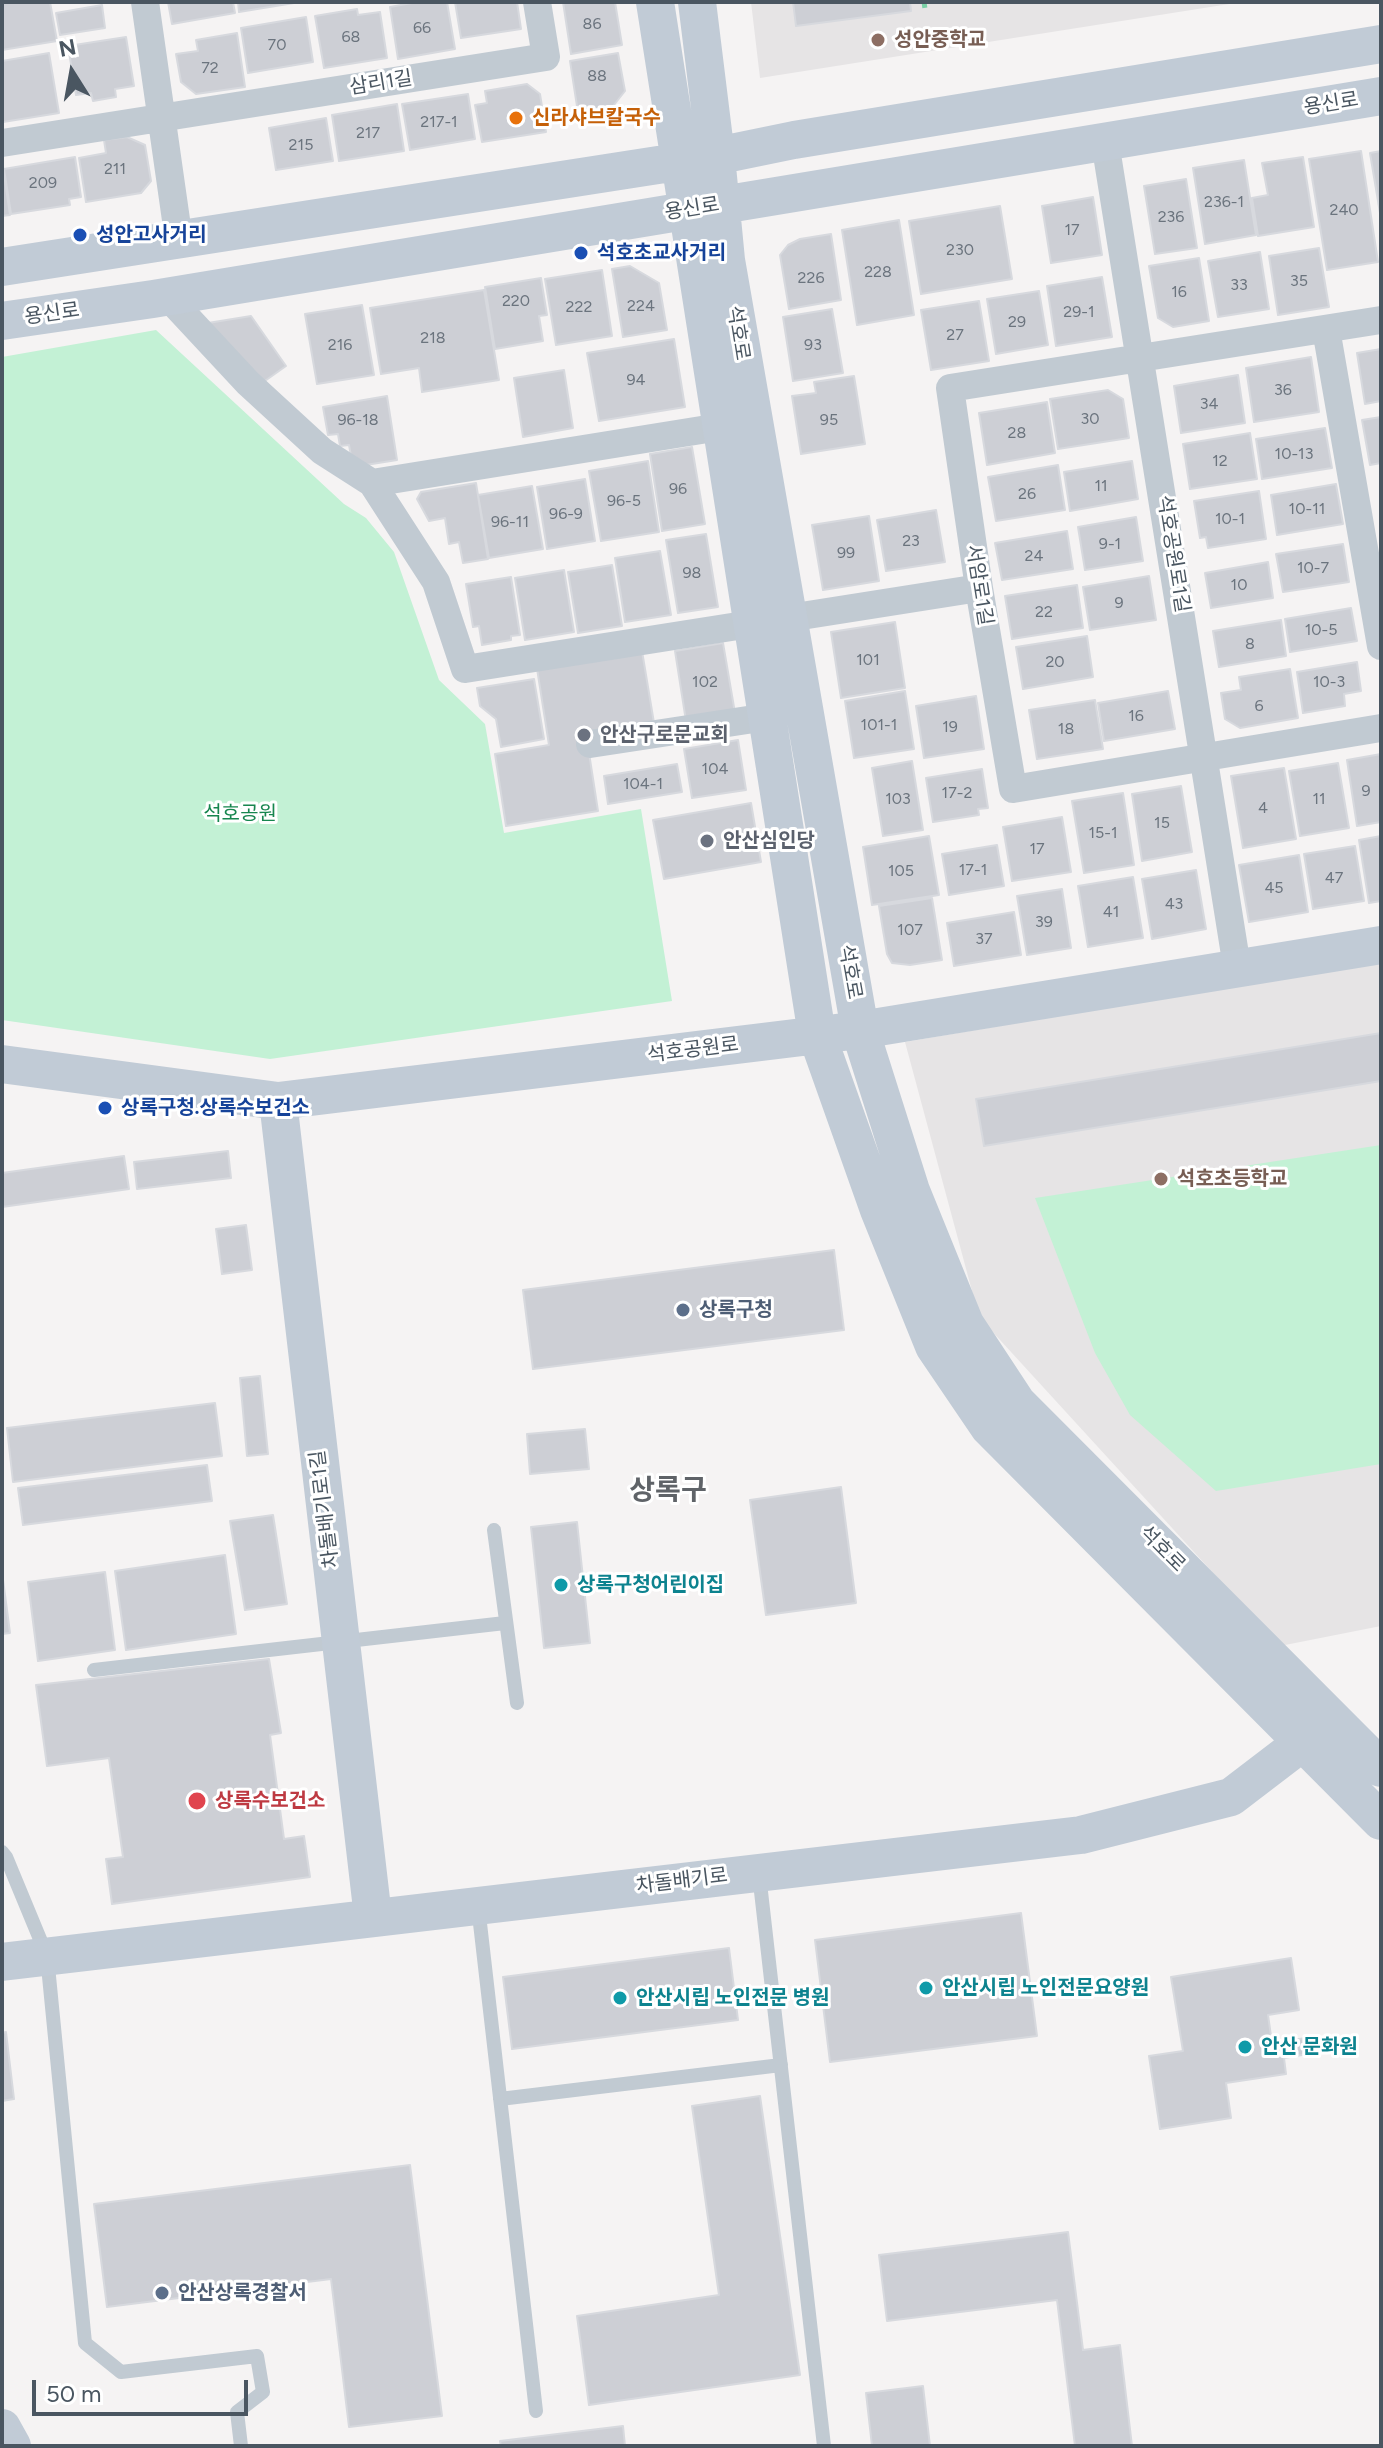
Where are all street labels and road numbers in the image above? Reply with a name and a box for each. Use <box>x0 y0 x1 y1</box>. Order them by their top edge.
street label: 삼리1길 <box>348 66 414 100</box>
street label: 용신로 <box>1302 88 1360 120</box>
street label: 용신로 <box>663 193 721 225</box>
street label: 용신로 <box>23 298 81 330</box>
street label: 석호로 <box>722 304 754 362</box>
street label: 석호공원로1길 <box>1152 494 1194 614</box>
street label: 서암로1길 <box>961 543 997 627</box>
street label: 석호로 <box>833 943 867 1001</box>
street label: 석호공원로 <box>646 1032 740 1068</box>
street label: 차돌배기로1길 <box>306 1449 344 1569</box>
street label: 석호로 <box>1134 1521 1190 1577</box>
street label: 차돌배기로 <box>635 1863 729 1899</box>

